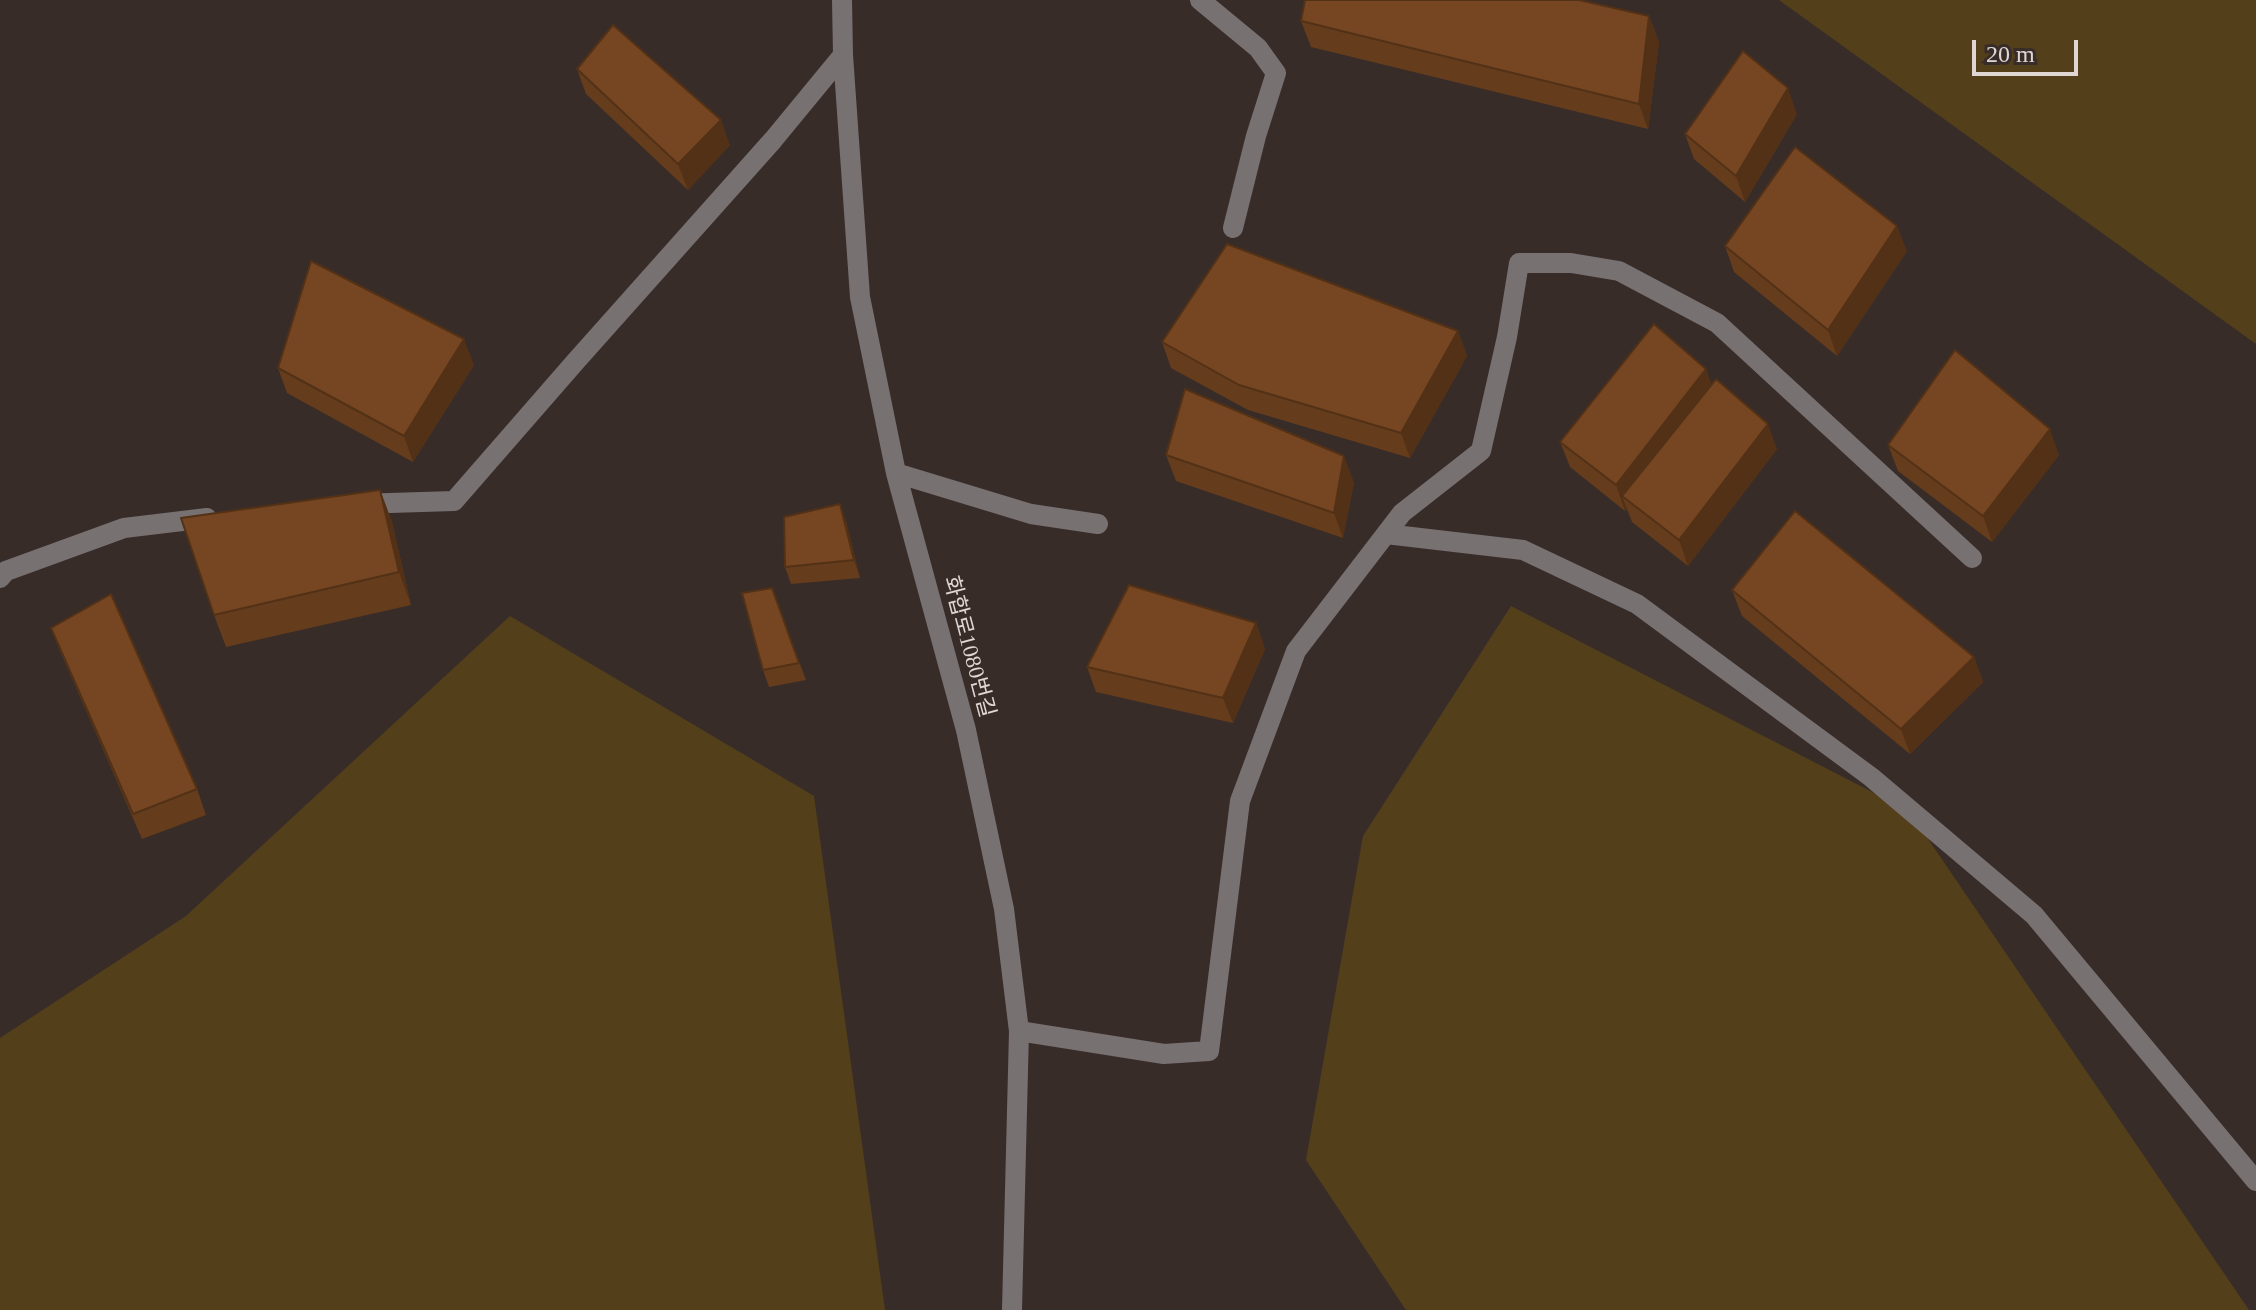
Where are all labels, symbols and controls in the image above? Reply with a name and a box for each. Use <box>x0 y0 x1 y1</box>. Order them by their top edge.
scale bar <box>1976 24 2082 74</box>
text: 20 m <box>1986 41 2035 67</box>
street label: 화합로1080번길 <box>936 573 1000 721</box>

